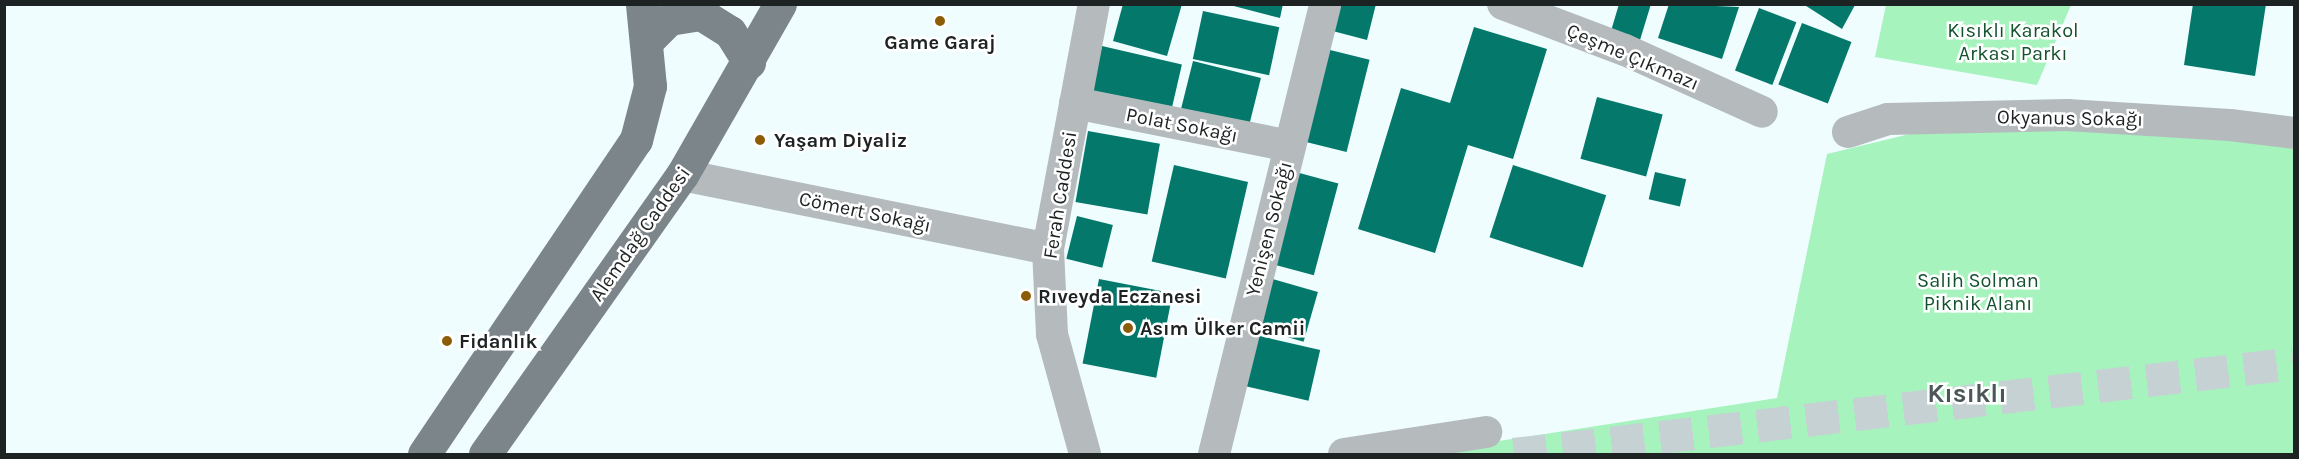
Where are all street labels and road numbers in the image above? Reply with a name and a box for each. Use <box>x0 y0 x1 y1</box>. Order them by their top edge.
street label: Çeşme Çıkmazı <box>1563 18 1703 96</box>
street label: Polat Sokağı <box>1124 102 1240 148</box>
street label: Okyanus Sokağı <box>1997 105 2143 131</box>
street label: Ferah Caddesi <box>1038 129 1082 261</box>
street label: Yenişen Sokağı <box>1241 159 1297 299</box>
street label: Alemdağ Caddesi <box>585 162 695 306</box>
street label: Cömert Sokağı <box>797 186 933 238</box>

